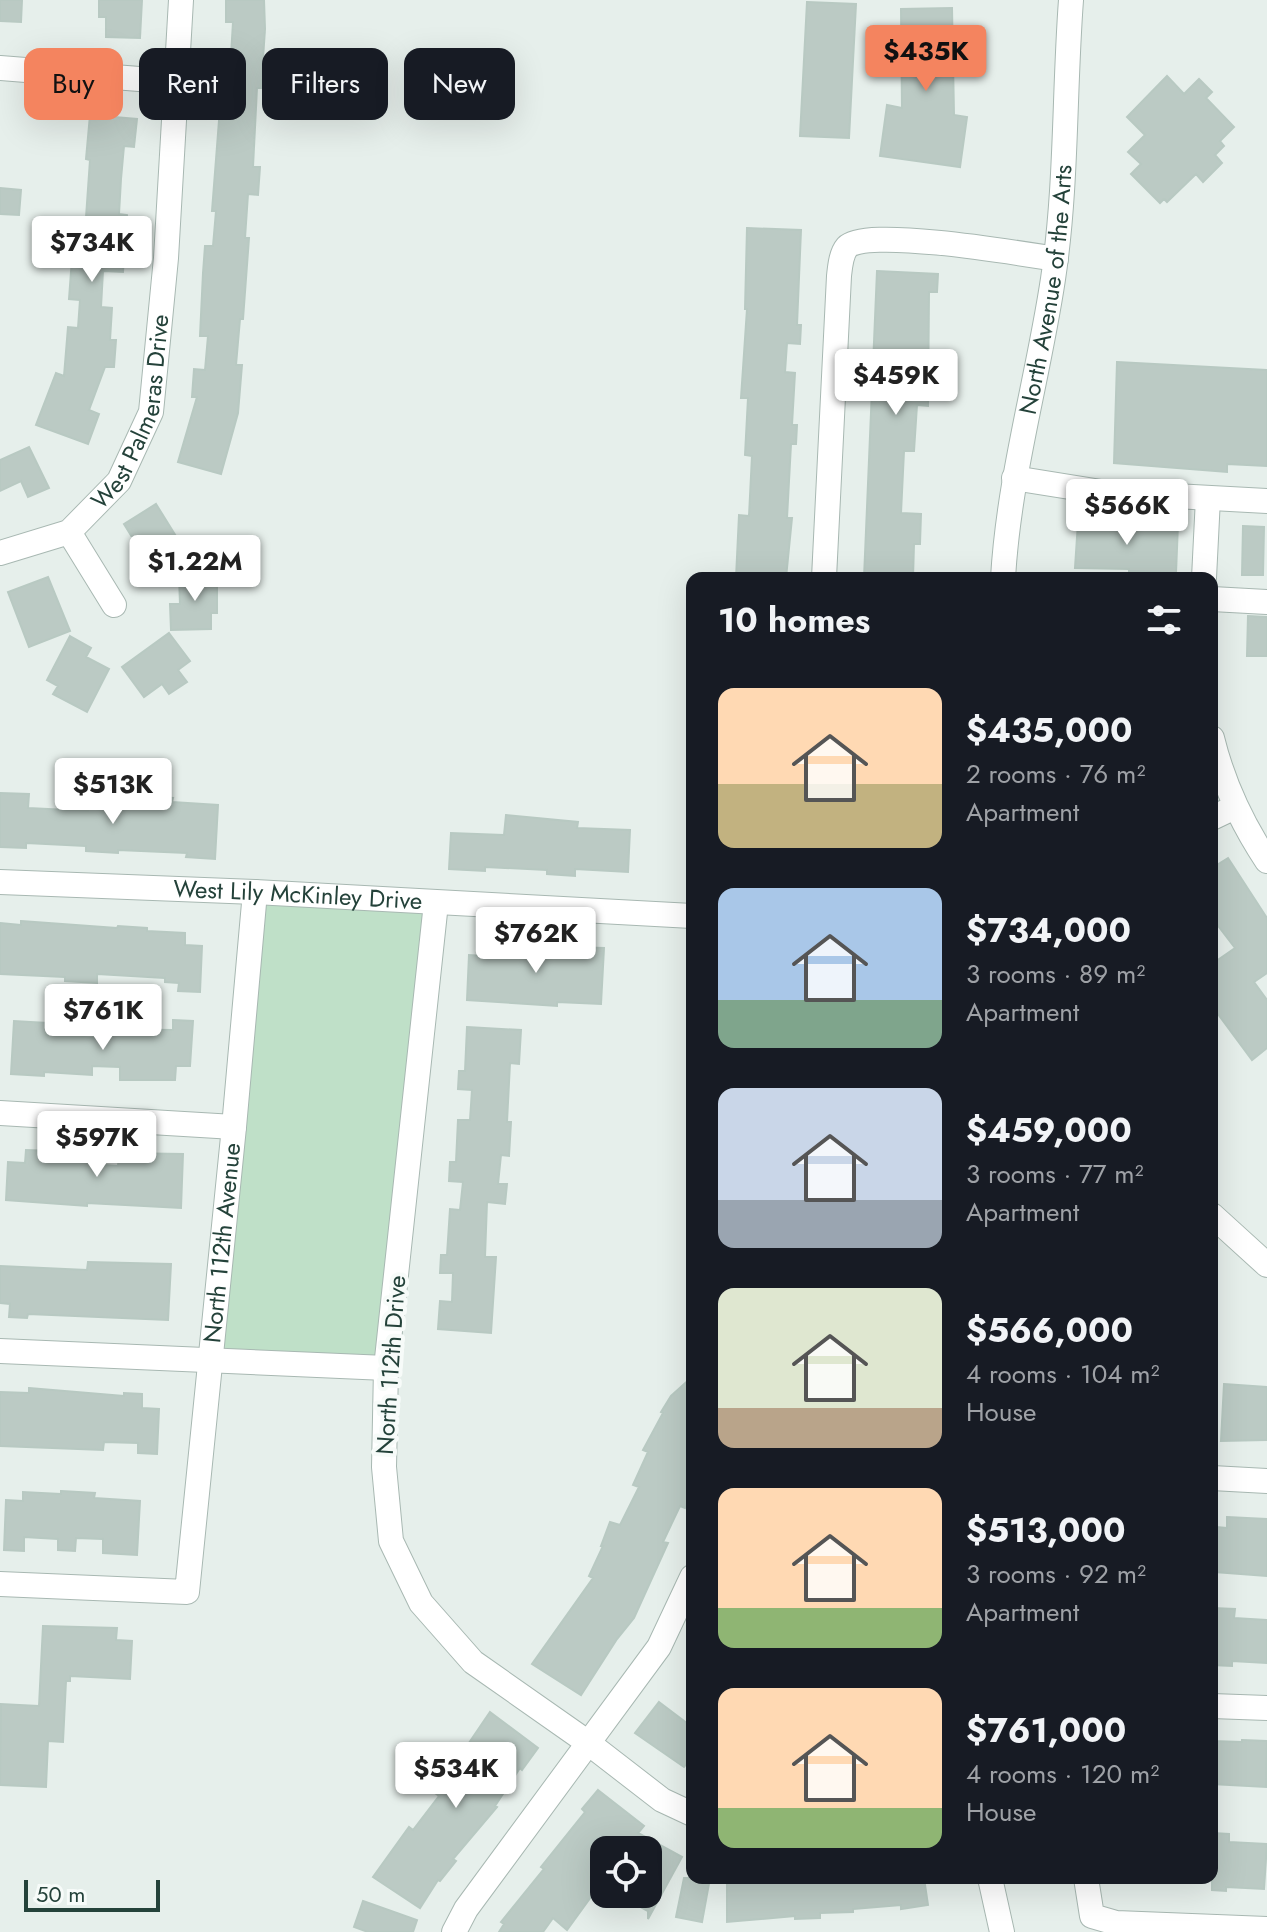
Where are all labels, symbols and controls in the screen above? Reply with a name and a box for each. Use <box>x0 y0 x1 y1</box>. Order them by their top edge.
pin: $435K <box>870 25 982 93</box>
text: $435K <box>883 32 969 70</box>
chip: Buy <box>24 48 123 120</box>
chip: Rent <box>139 48 246 120</box>
chip: Filters <box>262 48 388 120</box>
chip: New <box>404 48 515 120</box>
street label: North Avenue of the Arts <box>1010 164 1080 417</box>
pin: $734K <box>36 216 148 284</box>
text: $734K <box>50 223 134 261</box>
street label: West Palmeras Drive <box>83 313 177 517</box>
pin: $459K <box>840 349 952 417</box>
text: $459K <box>853 356 939 394</box>
pin: $566K <box>1071 479 1183 547</box>
text: $566K <box>1084 486 1170 524</box>
pin: $1.22M <box>130 535 260 603</box>
text: $1.22M <box>147 542 243 580</box>
text: 10 homes <box>718 596 870 645</box>
icon: filters <box>1142 598 1186 642</box>
text: $435,000 <box>966 706 1132 755</box>
icon: home <box>782 720 878 816</box>
text: 2 rooms · 76 m² <box>966 755 1145 793</box>
pin: $513K <box>57 758 169 826</box>
text: $513K <box>73 765 153 803</box>
text: Apartment <box>966 793 1079 831</box>
street label: West Lily McKinley Drive <box>173 871 423 918</box>
text: $734,000 <box>966 906 1131 955</box>
pin: $762K <box>480 907 592 975</box>
text: $762K <box>494 914 578 952</box>
icon: home <box>782 920 878 1016</box>
text: 3 rooms · 89 m² <box>966 955 1145 993</box>
pin: $761K <box>47 984 159 1052</box>
text: $761K <box>63 991 143 1029</box>
text: Apartment <box>966 993 1079 1031</box>
text: $459,000 <box>966 1106 1132 1155</box>
pin: $597K <box>41 1111 153 1179</box>
text: $597K <box>55 1118 139 1156</box>
icon: home <box>782 1120 878 1216</box>
street label: North 112th Avenue <box>194 1141 249 1345</box>
text: 3 rooms · 77 m² <box>966 1155 1143 1193</box>
text: Apartment <box>966 1193 1079 1231</box>
street label: North 112th Drive <box>367 1274 414 1456</box>
text: $566,000 <box>966 1306 1133 1355</box>
icon: home <box>782 1320 878 1416</box>
text: 4 rooms · 104 m² <box>966 1355 1160 1393</box>
text: House <box>966 1393 1036 1431</box>
text: $513,000 <box>966 1506 1126 1555</box>
icon: home <box>782 1520 878 1616</box>
text: 3 rooms · 92 m² <box>966 1555 1146 1593</box>
text: Apartment <box>966 1593 1079 1631</box>
text: $761,000 <box>966 1706 1126 1755</box>
icon: home <box>782 1720 878 1816</box>
pin: $534K <box>400 1742 512 1810</box>
text: $534K <box>413 1749 499 1787</box>
text: 4 rooms · 120 m² <box>966 1755 1159 1793</box>
text: House <box>966 1793 1036 1831</box>
map controls <box>590 1836 662 1908</box>
button: locate <box>590 1836 662 1908</box>
scale bar <box>24 1876 160 1912</box>
text: 50 m <box>36 1878 85 1910</box>

